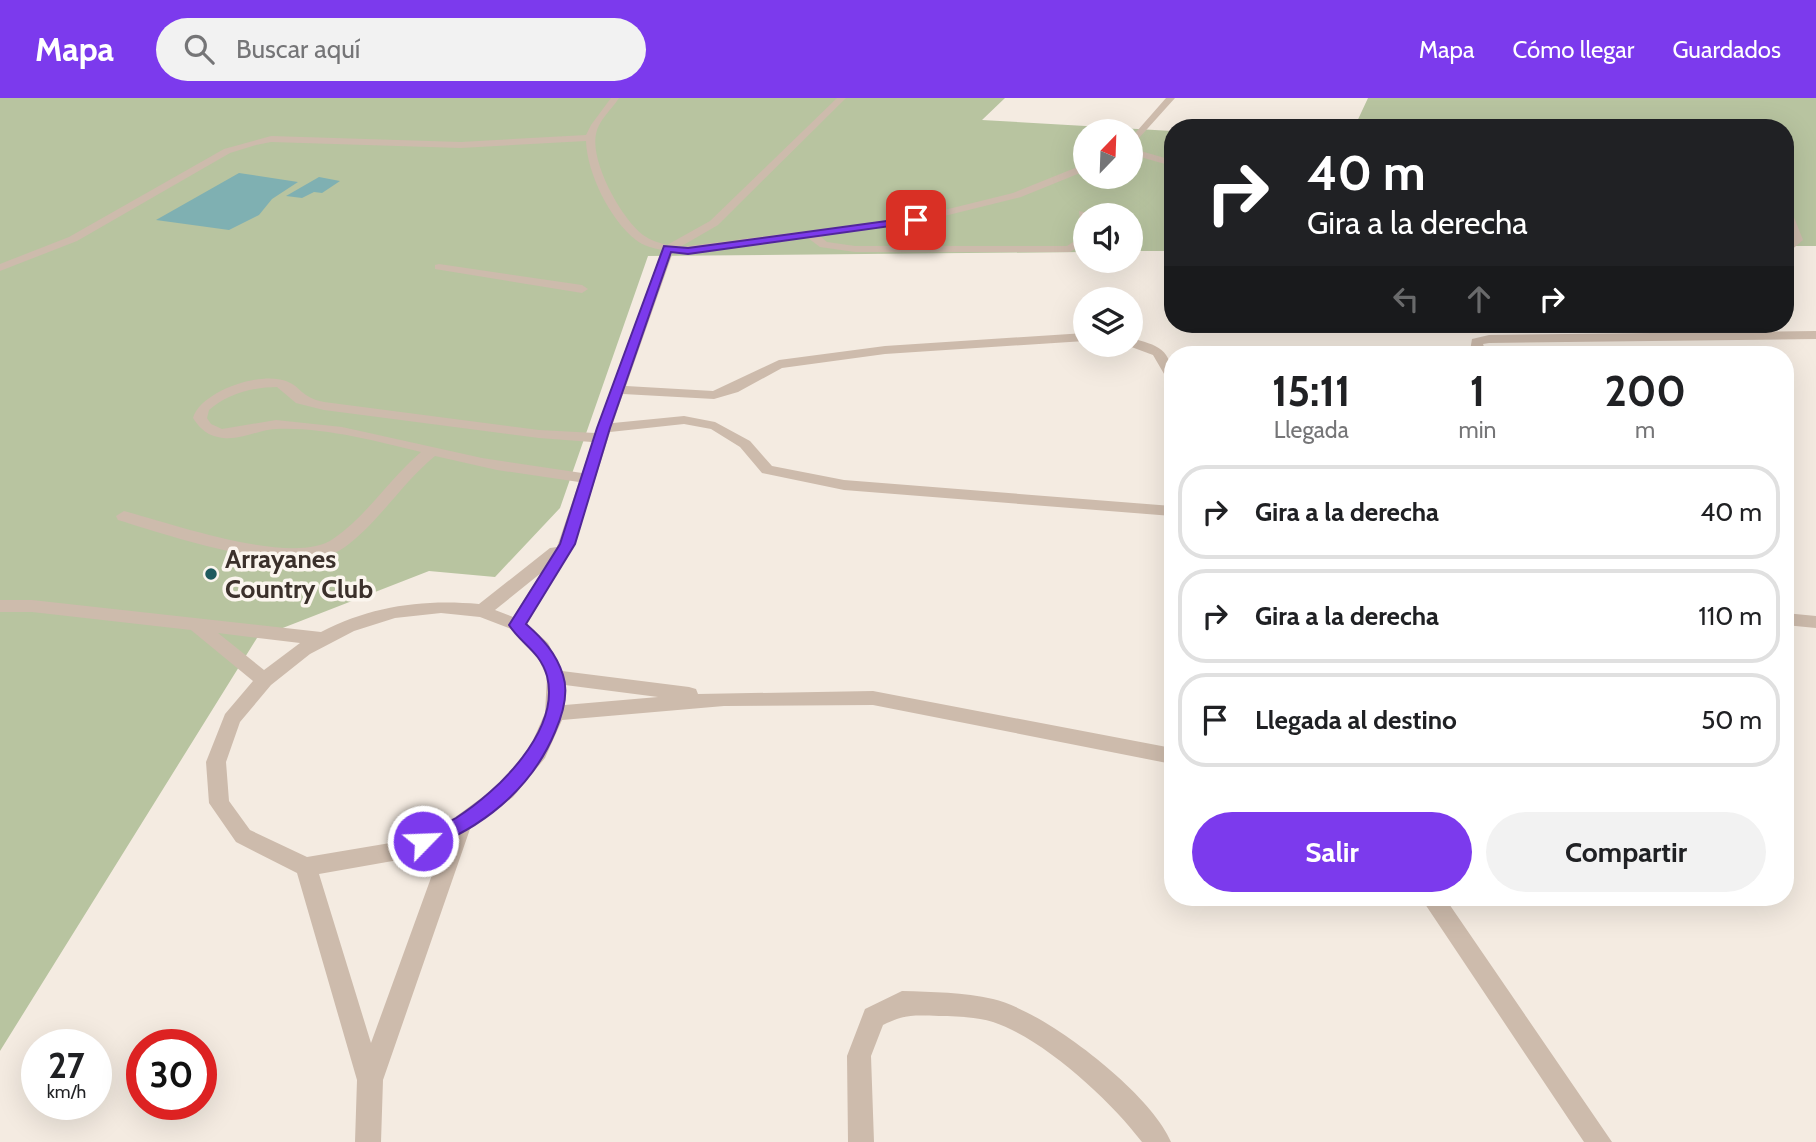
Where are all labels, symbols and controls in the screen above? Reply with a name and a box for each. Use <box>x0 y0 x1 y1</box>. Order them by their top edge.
search box <box>156 18 646 81</box>
text: Mapa <box>35 29 114 69</box>
icon: search <box>180 30 218 68</box>
text: Buscar aquí <box>236 33 360 65</box>
text: Mapa <box>1419 35 1475 64</box>
text: Cómo llegar <box>1513 35 1634 64</box>
text: Guardados <box>1672 35 1781 64</box>
north arrow <box>1073 119 1143 189</box>
map controls <box>1073 119 1143 357</box>
text: 40 m <box>1307 143 1426 202</box>
icon: right <box>1192 147 1283 238</box>
pin <box>886 190 946 250</box>
icon: arrive <box>897 201 935 239</box>
button: sound <box>1073 203 1143 273</box>
text: Gira a la derecha <box>1307 203 1528 242</box>
icon: left <box>1387 280 1425 318</box>
icon: ahead <box>1460 280 1498 318</box>
icon: right <box>1533 280 1571 318</box>
button: layers <box>1073 287 1143 357</box>
text: 15:11 <box>1272 365 1350 417</box>
text: 1 <box>1470 365 1485 417</box>
text: 200 <box>1604 365 1686 417</box>
text: Llegada <box>1274 416 1349 444</box>
text: min <box>1458 416 1496 444</box>
text: m <box>1635 416 1655 444</box>
icon: right <box>1196 493 1234 531</box>
text: Gira a la derecha <box>1255 496 1439 528</box>
text: 40 m <box>1700 496 1762 528</box>
place label: Arrayanes Country Club <box>225 543 373 605</box>
marker: Arrayanes Country Club <box>203 566 219 582</box>
icon: right <box>1196 597 1234 635</box>
text: Gira a la derecha <box>1255 600 1439 632</box>
text: 110 m <box>1698 600 1762 632</box>
icon: arrive <box>1196 701 1234 739</box>
text: Llegada al destino <box>1255 704 1457 736</box>
text: 50 m <box>1701 704 1762 736</box>
position arrow <box>386 804 460 878</box>
button: Salir <box>1192 812 1472 892</box>
button: Compartir <box>1486 812 1766 892</box>
speed limit sign: 30 <box>126 1029 217 1120</box>
text: 27 <box>48 1044 85 1087</box>
text: km/h <box>47 1081 86 1103</box>

